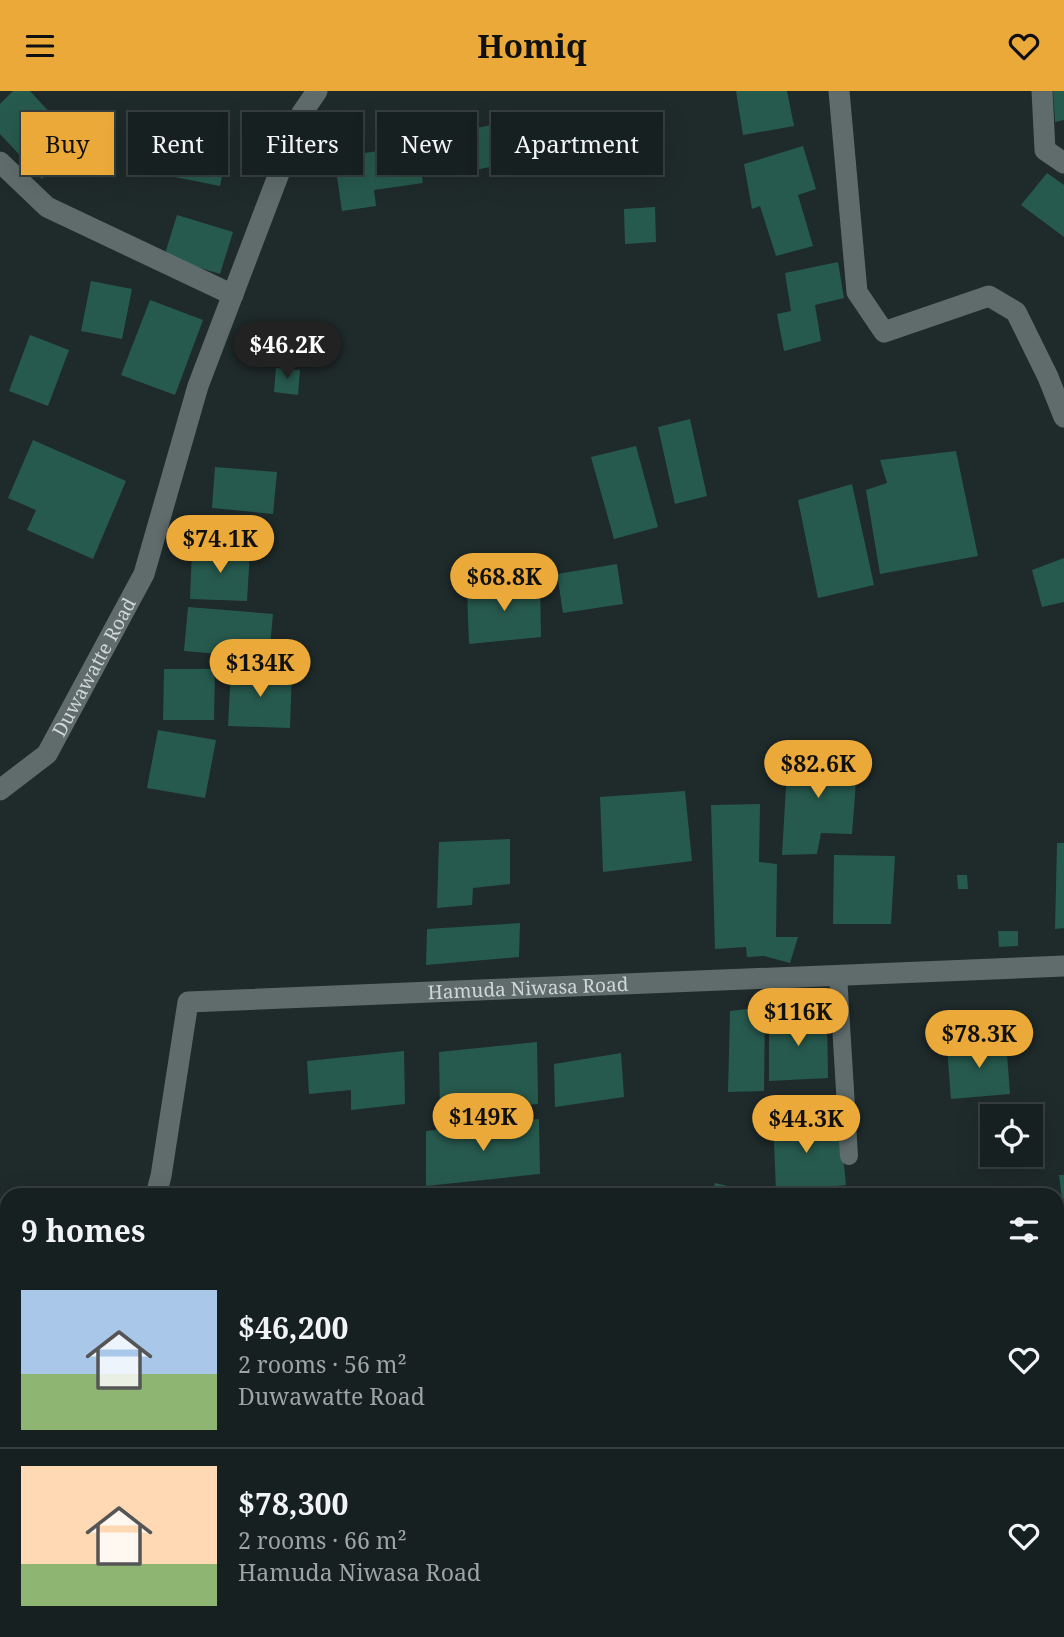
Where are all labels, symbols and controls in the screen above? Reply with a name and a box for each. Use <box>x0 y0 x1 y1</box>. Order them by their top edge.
text: Homiq <box>477 24 587 67</box>
icon: menu <box>21 27 59 65</box>
icon: heart <box>1005 27 1043 65</box>
chip: Buy <box>21 112 114 175</box>
chip: Rent <box>128 112 228 175</box>
chip: Filters <box>242 112 363 175</box>
chip: New <box>377 112 477 175</box>
chip: Apartment <box>491 112 663 175</box>
pin: $46.2K <box>230 321 344 381</box>
text: $46.2K <box>249 328 325 360</box>
pin: $74.1K <box>163 515 277 575</box>
text: $74.1K <box>182 522 258 554</box>
pin: $68.8K <box>447 553 561 613</box>
text: $68.8K <box>466 560 542 592</box>
street label: Duwawatte Road <box>46 593 142 741</box>
pin: $134K <box>211 639 309 699</box>
text: $134K <box>226 646 294 678</box>
pin: $82.6K <box>761 741 875 800</box>
text: $82.6K <box>780 747 856 779</box>
street label: Hamuda Niwasa Road <box>427 971 629 1005</box>
pin: $116K <box>749 989 847 1048</box>
text: $116K <box>764 995 832 1027</box>
pin: $78.3K <box>922 1011 1036 1070</box>
text: $78.3K <box>941 1017 1017 1049</box>
pin: $149K <box>434 1093 532 1153</box>
pin: $44.3K <box>749 1095 863 1155</box>
text: $149K <box>449 1100 517 1132</box>
text: $44.3K <box>768 1102 844 1134</box>
map controls <box>980 1104 1043 1167</box>
button: locate <box>980 1104 1043 1167</box>
text: 9 homes <box>21 1210 145 1251</box>
icon: filters <box>1005 1211 1043 1249</box>
text: $46,200 <box>238 1307 349 1348</box>
icon: home <box>77 1318 161 1402</box>
icon: heart <box>1005 1341 1043 1379</box>
text: 2 rooms · 56 m² <box>238 1348 407 1380</box>
text: Duwawatte Road <box>238 1380 425 1412</box>
text: $78,300 <box>238 1483 349 1524</box>
icon: home <box>77 1494 161 1578</box>
icon: heart <box>1005 1517 1043 1555</box>
text: 2 rooms · 66 m² <box>238 1524 407 1556</box>
text: Hamuda Niwasa Road <box>238 1556 481 1588</box>

